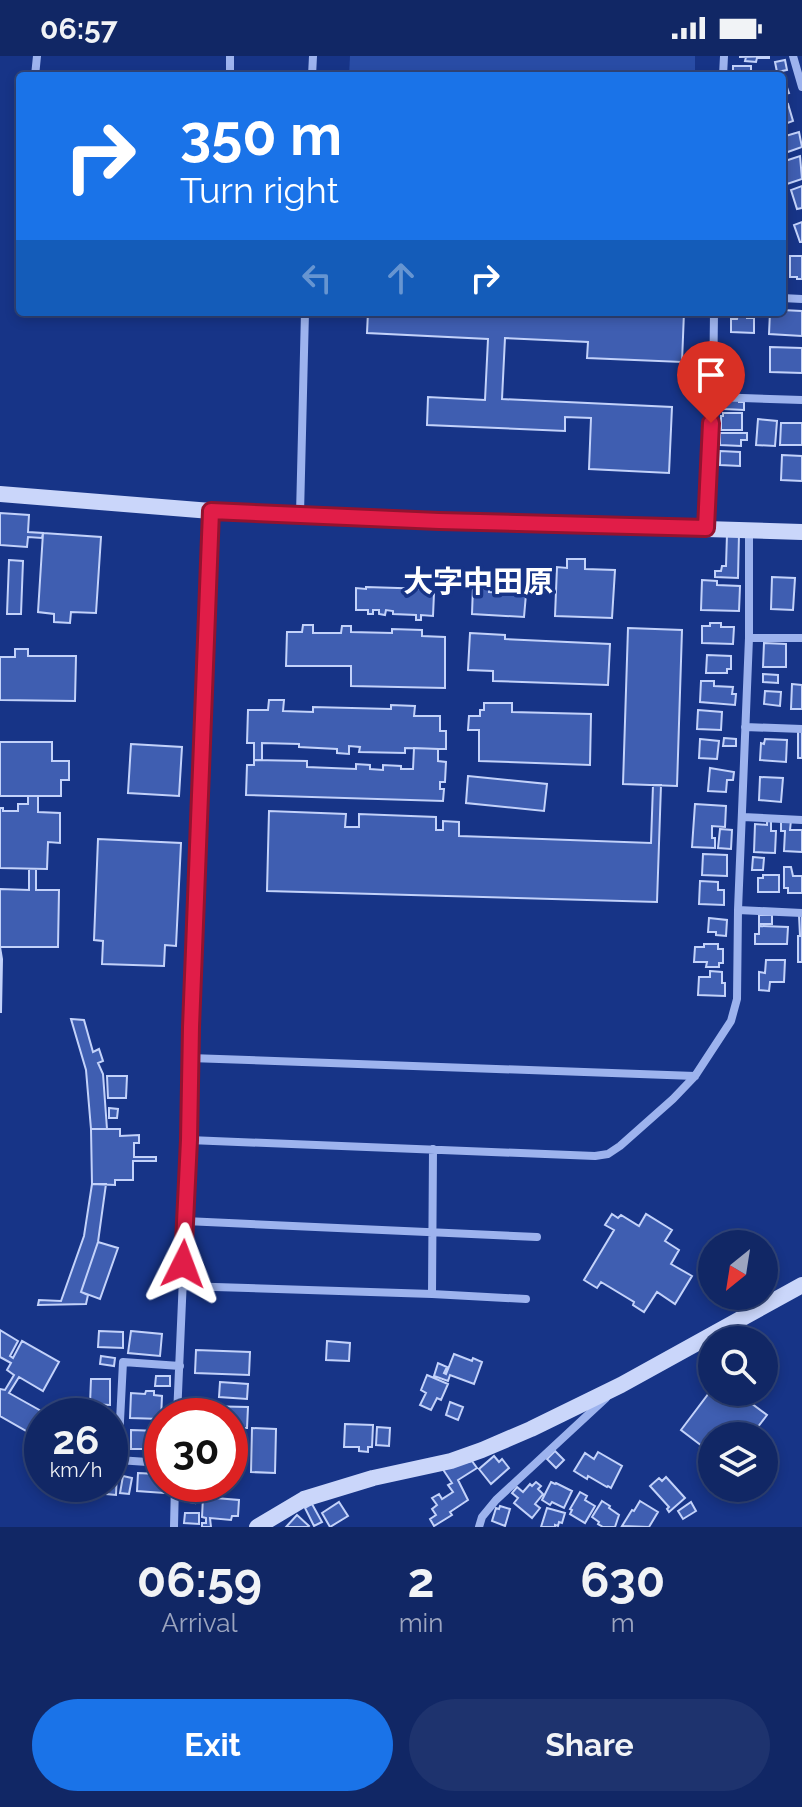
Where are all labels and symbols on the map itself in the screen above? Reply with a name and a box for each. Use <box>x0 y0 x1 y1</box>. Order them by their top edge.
pin <box>677 341 745 423</box>
district label: 大字中田原 <box>403 564 553 599</box>
position arrow <box>141 1222 225 1306</box>
north arrow <box>698 1230 778 1310</box>
speed limit sign: 30 <box>144 1398 248 1502</box>

